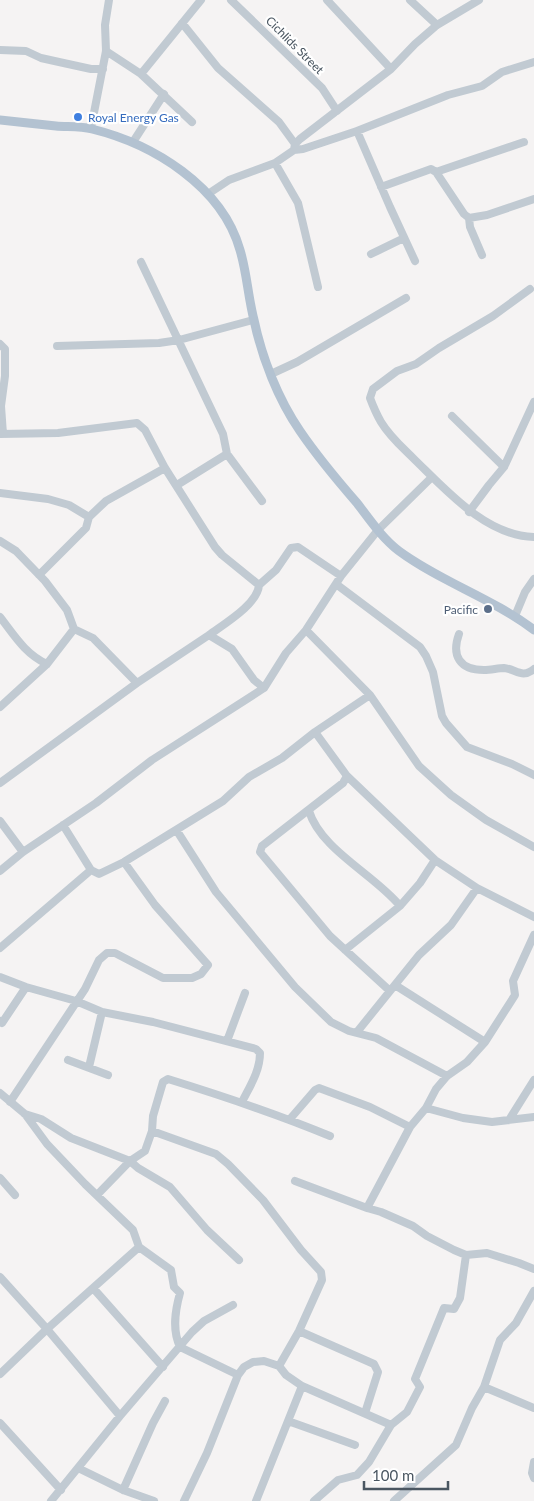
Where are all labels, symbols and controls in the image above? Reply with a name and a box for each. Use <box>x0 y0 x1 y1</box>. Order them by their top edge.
street label: Cichlids Street <box>263 13 328 78</box>
place label: Royal Energy Gas <box>88 110 179 125</box>
marker: Royal Energy Gas <box>72 111 84 123</box>
place label: Pacific <box>444 602 478 617</box>
marker: Pacific <box>482 603 494 615</box>
scale bar <box>364 1458 448 1490</box>
text: 100 m <box>372 1466 414 1484</box>

